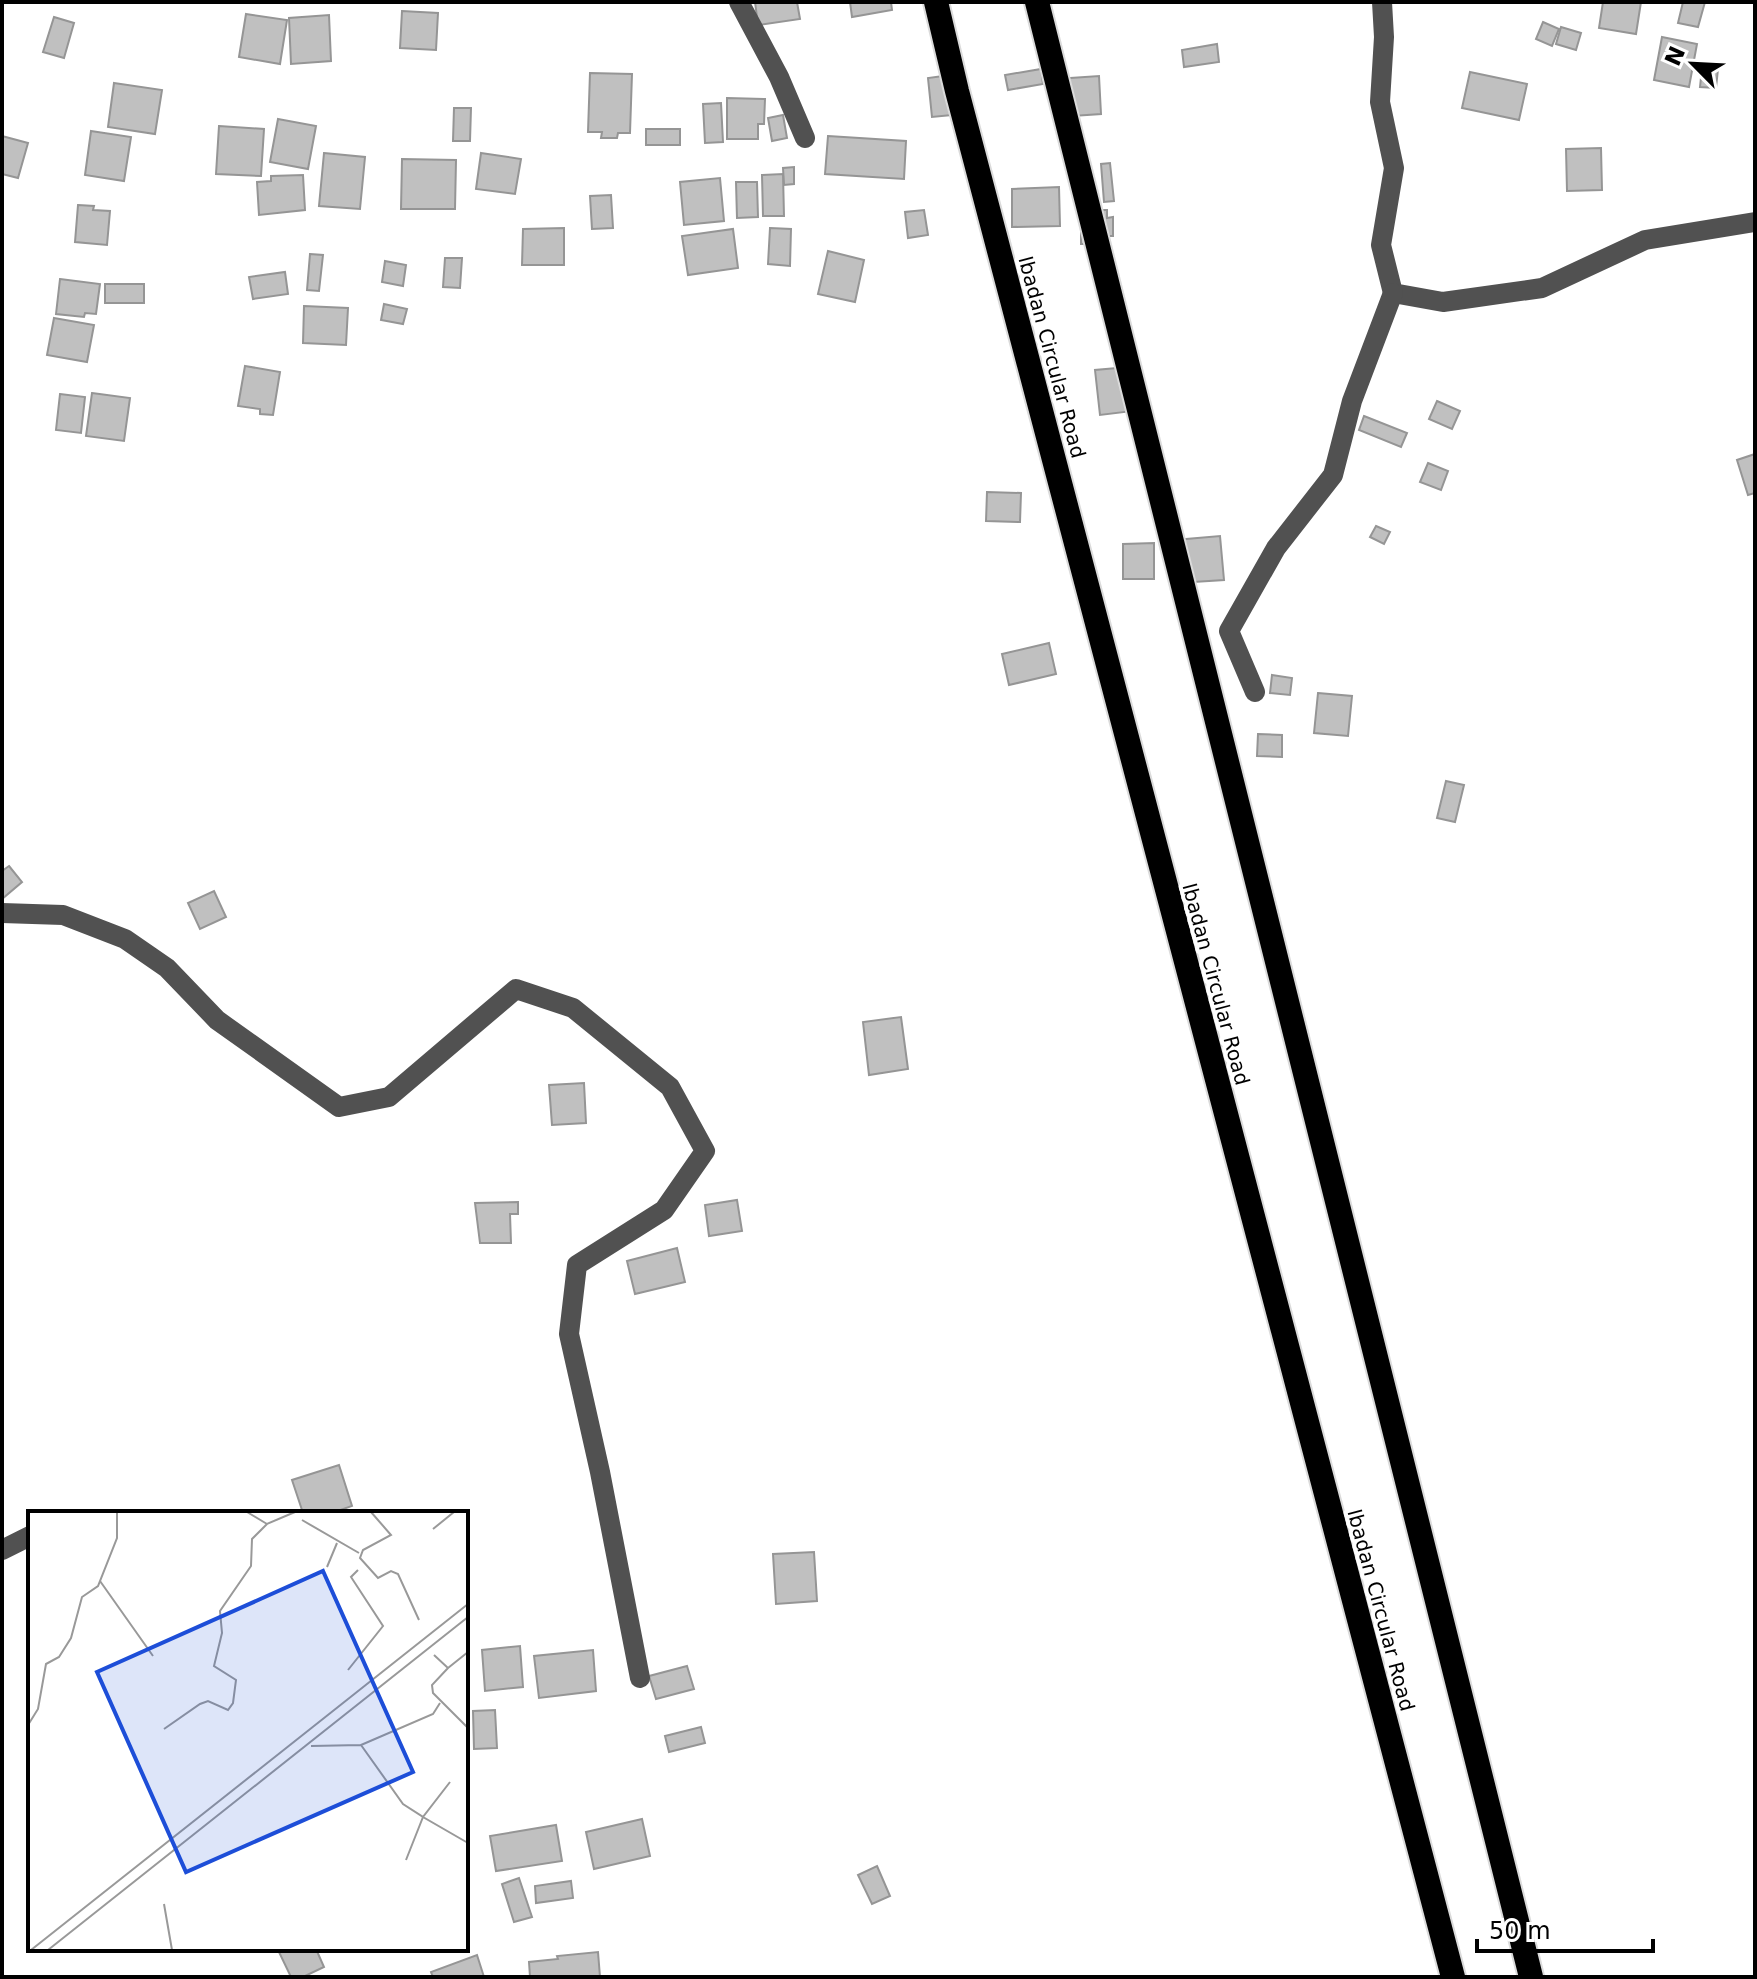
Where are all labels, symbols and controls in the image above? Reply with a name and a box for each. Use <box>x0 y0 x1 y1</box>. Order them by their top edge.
north arrow <box>1653 24 1733 104</box>
text: N <box>1660 43 1690 70</box>
street label: Ibadan Circular Road <box>1013 253 1091 461</box>
street label: Ibadan Circular Road <box>1177 880 1255 1088</box>
street label: Ibadan Circular Road <box>1342 1506 1420 1714</box>
inset map <box>28 1511 468 1951</box>
scale bar <box>1477 1903 1653 1953</box>
text: 50 m <box>1489 1917 1551 1945</box>

